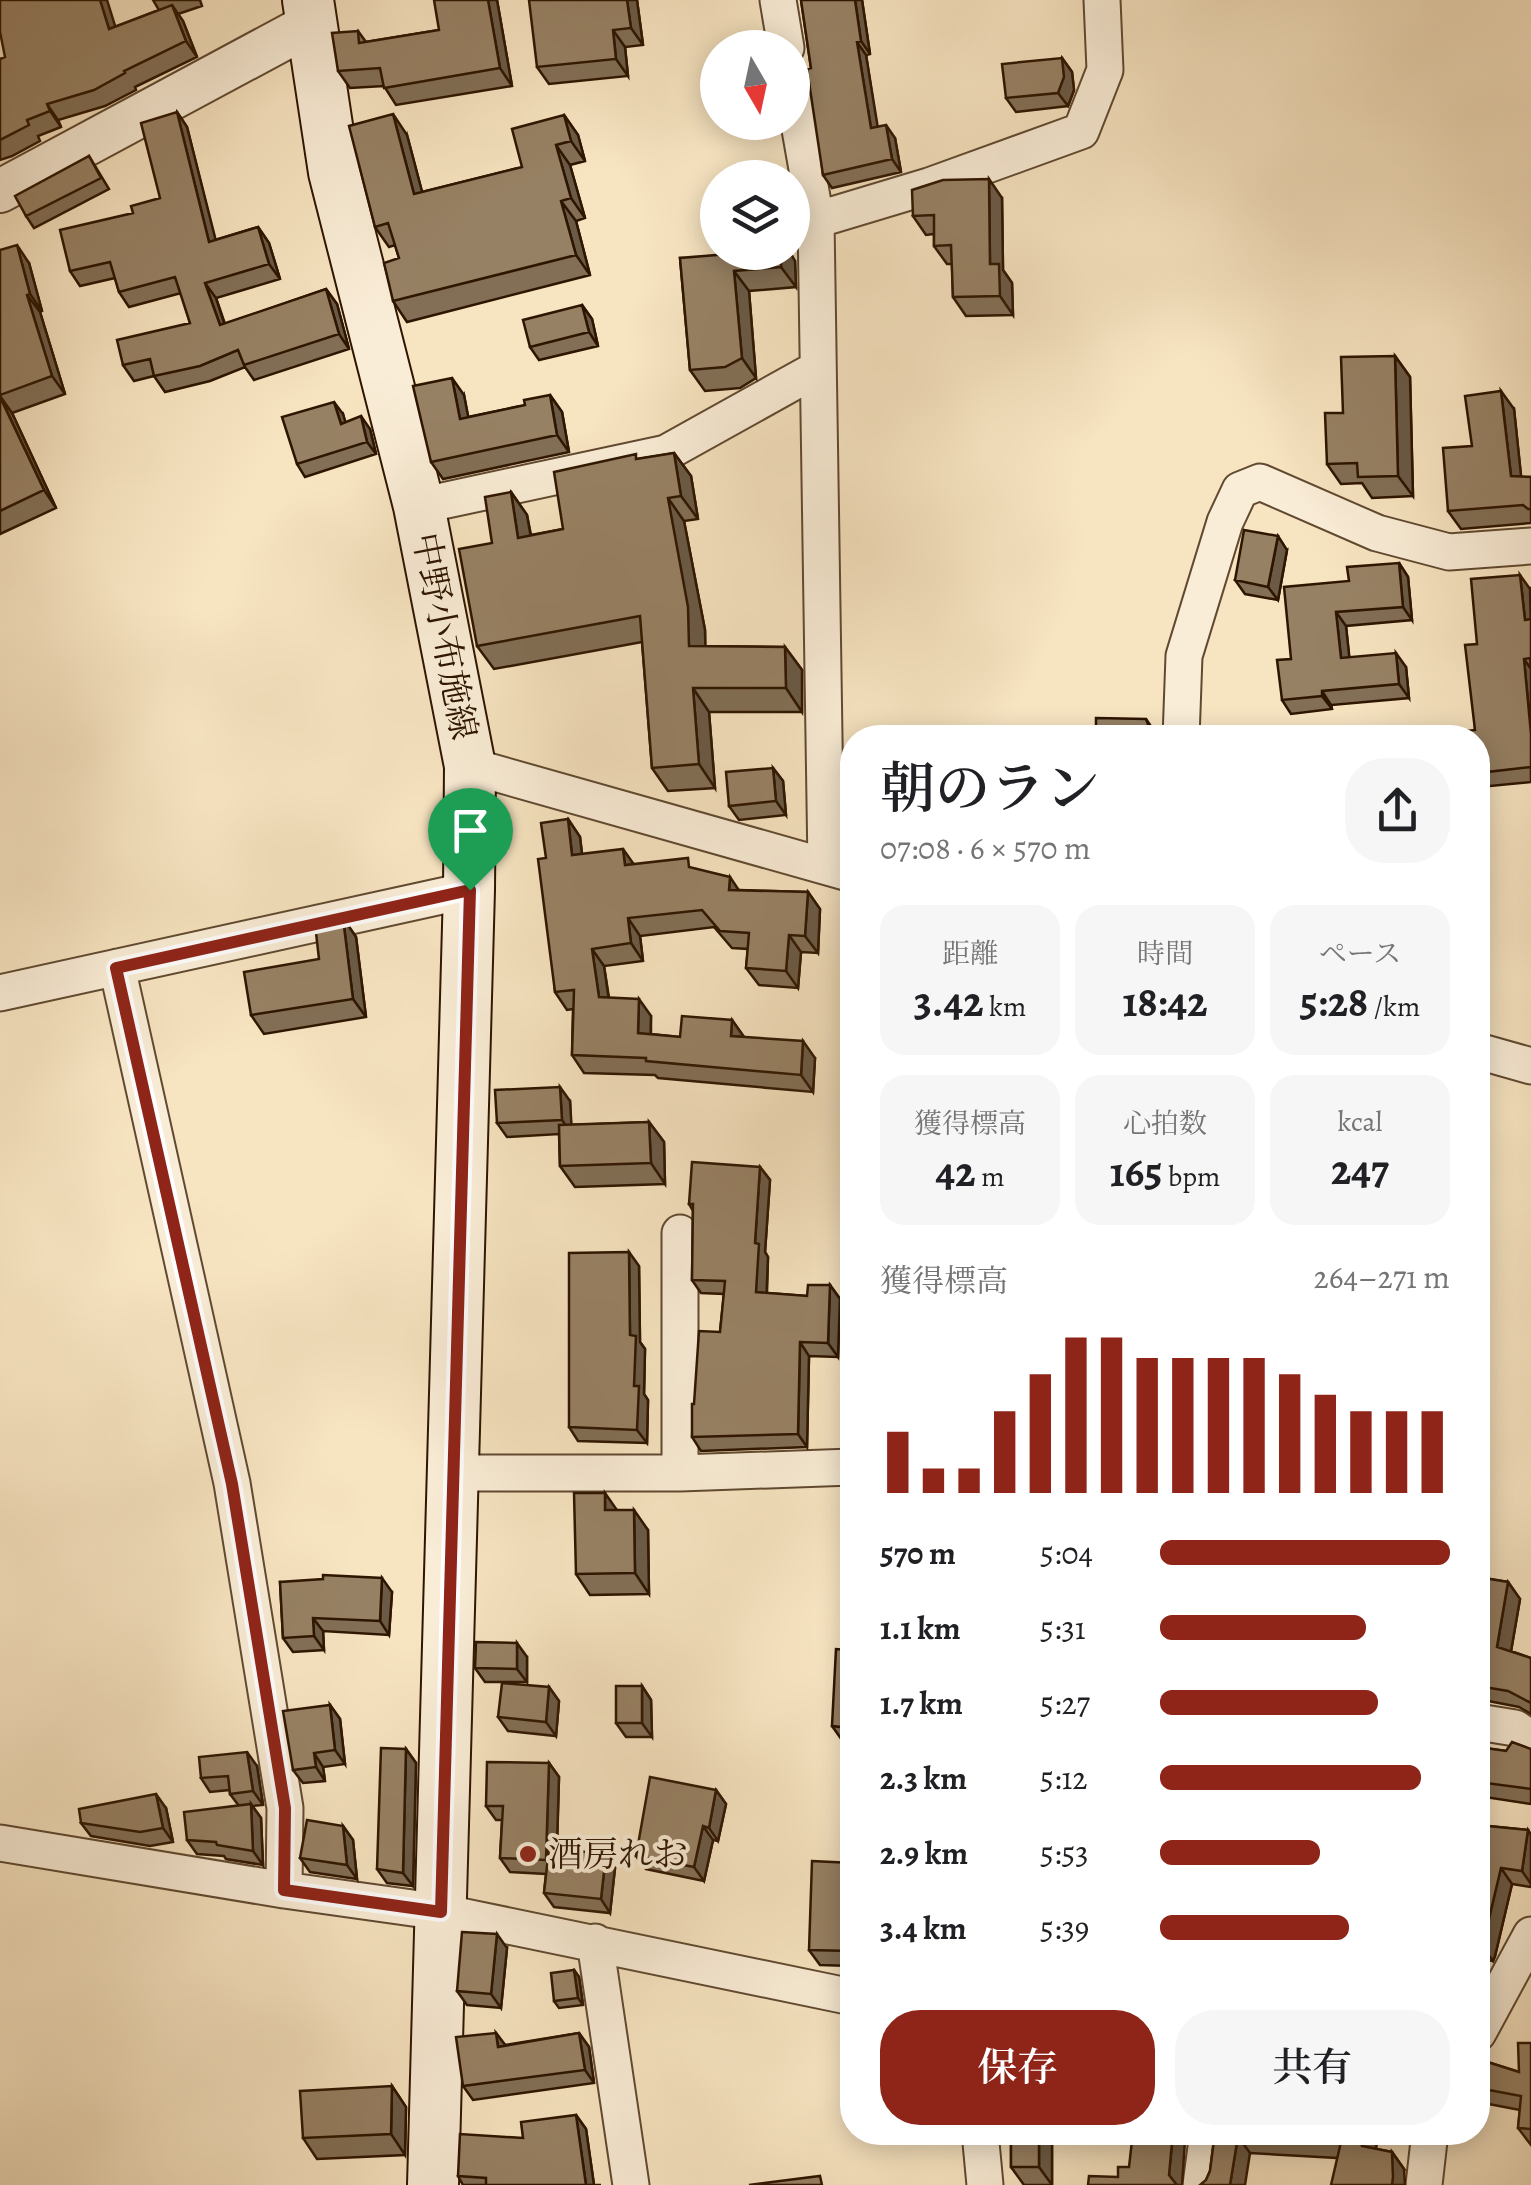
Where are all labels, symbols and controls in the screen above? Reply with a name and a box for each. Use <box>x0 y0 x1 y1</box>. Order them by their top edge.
north arrow <box>700 30 810 140</box>
map controls <box>700 30 810 270</box>
button: layers <box>700 160 810 270</box>
street label: 中野小布施線 <box>401 528 489 744</box>
text: 朝のラン <box>880 751 1100 826</box>
button: share <box>1345 758 1450 863</box>
pin <box>428 788 513 891</box>
icon: arrive <box>443 803 498 858</box>
text: 07:08 · 6 × 570 m <box>880 826 1091 870</box>
text: 距離 <box>942 935 998 973</box>
text: 時間 <box>1137 935 1193 973</box>
text: ペース <box>1319 935 1401 973</box>
text: 3.42 <box>914 973 983 1030</box>
text: 18:42 <box>1122 973 1208 1030</box>
text: 5:28 <box>1300 973 1368 1030</box>
text: km <box>983 988 1026 1026</box>
text: /km <box>1368 988 1420 1026</box>
text: kcal <box>1338 1103 1382 1141</box>
text: 獲得標高 <box>914 1105 1026 1143</box>
text: 心拍数 <box>1123 1105 1207 1143</box>
text: 247 <box>1331 1141 1389 1198</box>
text: 42 <box>936 1143 976 1200</box>
text: 165 <box>1110 1143 1162 1200</box>
text: m <box>976 1158 1004 1196</box>
text: bpm <box>1162 1158 1220 1196</box>
text: 264–271 m <box>1314 1255 1450 1299</box>
text: 獲得標高 <box>880 1259 1008 1303</box>
text: 570 m <box>880 1531 956 1575</box>
text: 5:04 <box>1040 1531 1093 1575</box>
text: 1.1 km <box>880 1606 961 1650</box>
text: 5:31 <box>1040 1606 1086 1650</box>
text: 1.7 km <box>880 1681 963 1725</box>
text: 5:27 <box>1040 1681 1090 1725</box>
text: 2.3 km <box>880 1756 967 1800</box>
text: 5:12 <box>1040 1756 1088 1800</box>
place label: 酒房れお <box>548 1830 688 1878</box>
text: 2.9 km <box>880 1831 968 1875</box>
text: 5:53 <box>1040 1831 1088 1875</box>
marker: 酒房れお <box>517 1843 539 1865</box>
text: 3.4 km <box>880 1906 967 1950</box>
text: 5:39 <box>1040 1906 1089 1950</box>
button: 保存 <box>880 2010 1155 2125</box>
button: 共有 <box>1175 2010 1450 2125</box>

